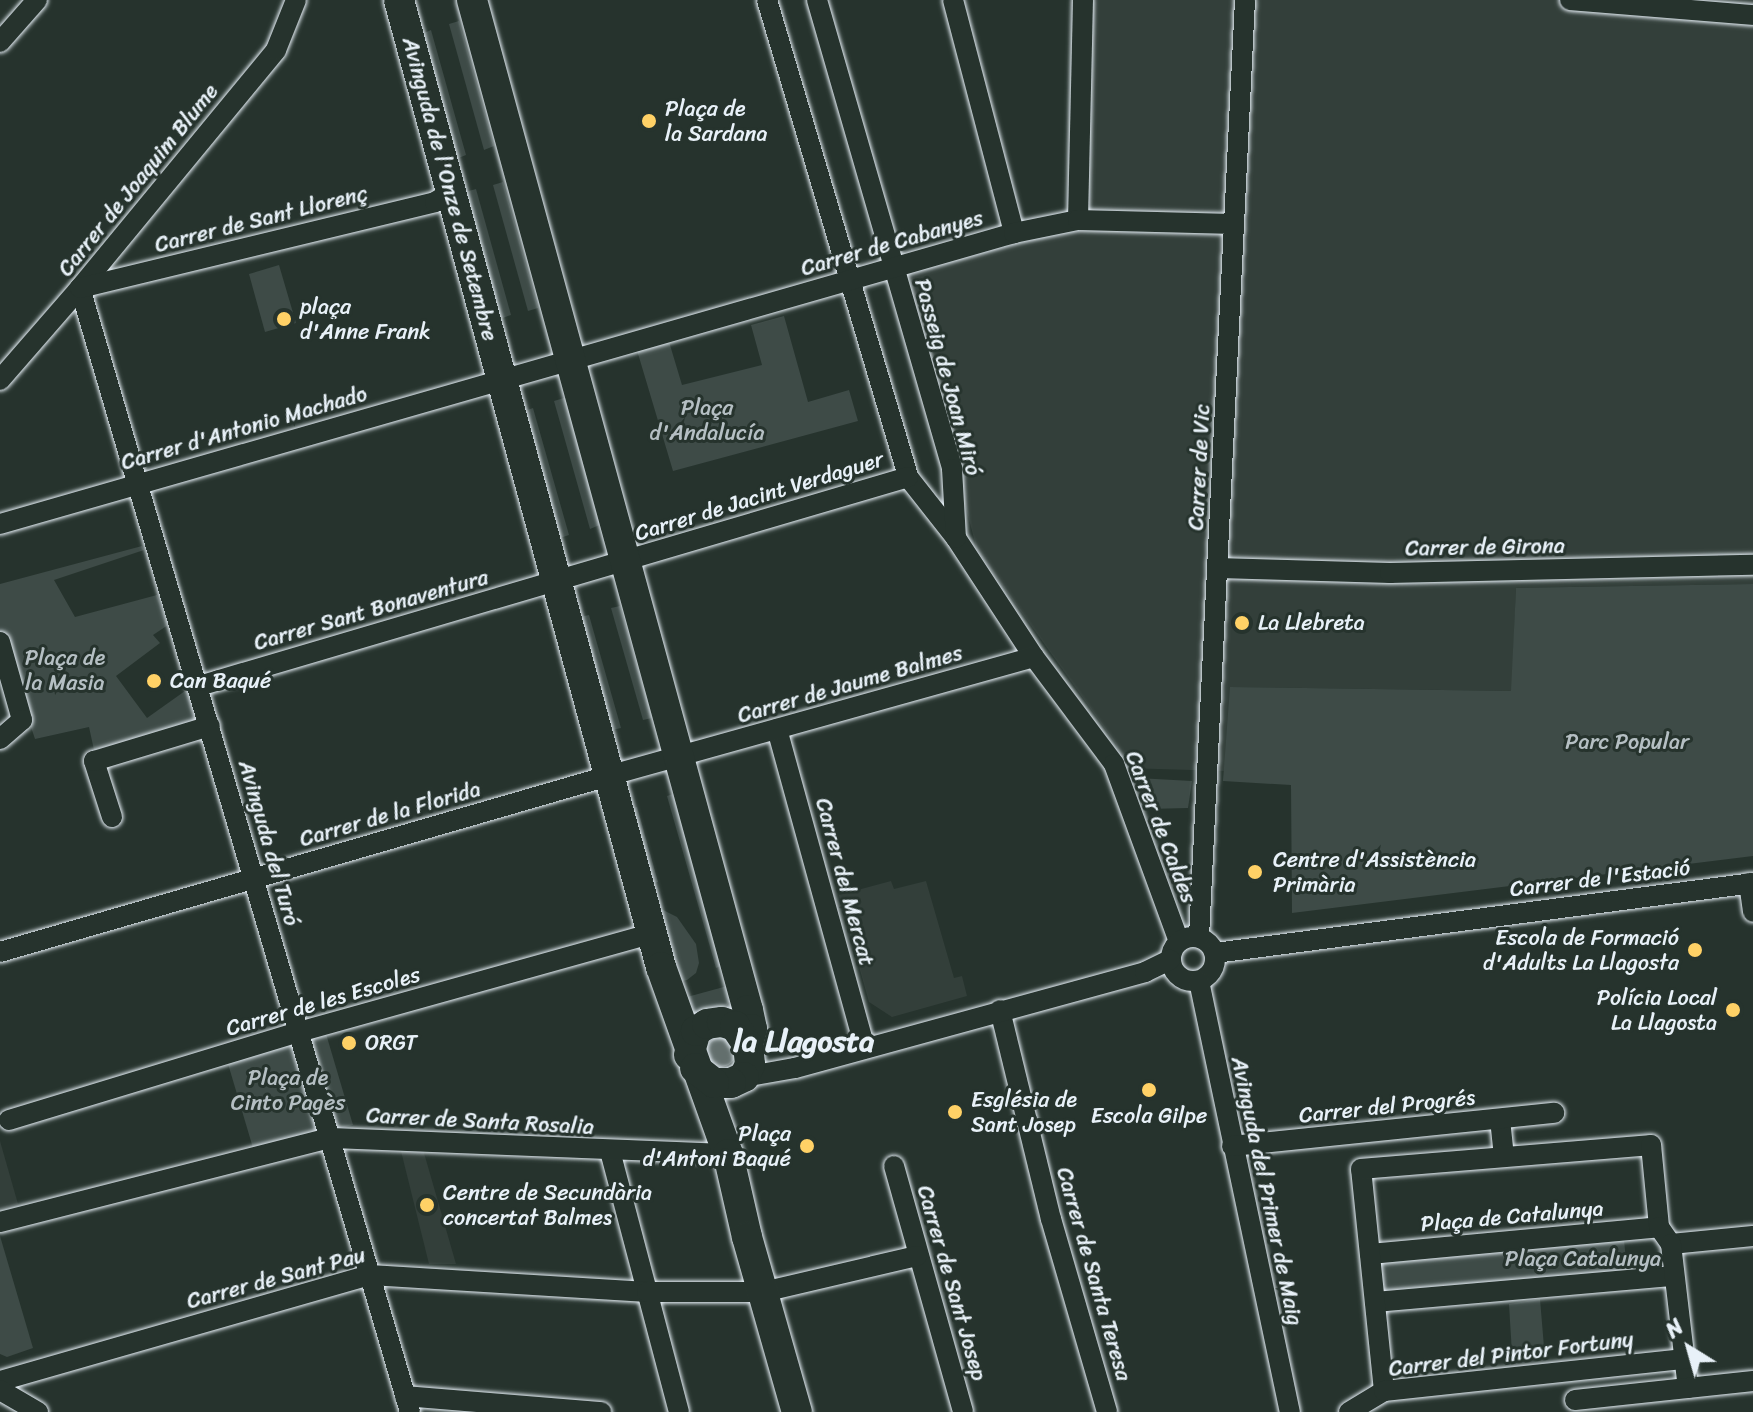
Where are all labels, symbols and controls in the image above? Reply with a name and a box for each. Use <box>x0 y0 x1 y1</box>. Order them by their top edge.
street label: Avinguda de l'Onze de Setembre <box>397 34 503 344</box>
street label: Carrer de Joaquim Blume <box>52 78 224 282</box>
place label: Plaça de la Sardana <box>665 95 768 146</box>
marker: Plaça de la Sardana <box>640 112 658 130</box>
street label: Carrer de Sant Llorenç <box>151 180 371 258</box>
street label: Carrer de Cabanyes <box>797 204 987 282</box>
street label: Passeig de Joan Miró <box>909 276 987 478</box>
place label: plaça d'Anne Frank <box>300 293 431 344</box>
marker: plaça d'Anne Frank <box>275 310 293 328</box>
street label: Carrer d'Antonio Machado <box>118 380 370 476</box>
park label: Plaça d'Andalucía <box>650 394 764 446</box>
street label: Carrer de Vic <box>1182 403 1216 531</box>
street label: Carrer de Jacint Verdaguer <box>631 445 887 547</box>
street label: Carrer de Girona <box>1405 532 1565 562</box>
street label: Carrer Sant Bonaventura <box>251 564 491 656</box>
place label: La Llebreta <box>1258 610 1365 636</box>
marker: La Llebreta <box>1233 614 1251 632</box>
street label: Carrer de Jaume Balmes <box>735 639 965 729</box>
park label: Plaça de la Masia <box>24 644 106 696</box>
place label: Can Baqué <box>170 668 271 694</box>
marker: Can Baqué <box>145 672 163 690</box>
park label: Parc Popular <box>1565 729 1689 755</box>
street label: Carrer de Caldes <box>1120 747 1202 907</box>
street label: Avinguda del Turó <box>233 757 305 929</box>
street label: Carrer de la Florida <box>296 775 484 853</box>
street label: Carrer del Mercat <box>810 795 880 969</box>
place label: Centre d'Assistència Primària <box>1273 846 1476 898</box>
street label: Carrer de l'Estació <box>1508 854 1692 902</box>
marker: Centre d'Assistència Primària <box>1244 861 1266 883</box>
place label: Escola de Formació d'Adults La Llagosta <box>1483 924 1679 976</box>
marker: Escola de Formació d'Adults La Llagosta <box>1686 941 1704 959</box>
street label: Carrer de les Escoles <box>222 960 424 1042</box>
place label: Polícia Local La Llagosta <box>1597 984 1717 1036</box>
marker: Polícia Local La Llagosta <box>1724 1001 1742 1019</box>
district label: la Llagosta <box>734 1023 874 1059</box>
place label: ORGT <box>365 1030 417 1056</box>
marker: ORGT <box>340 1034 358 1052</box>
street label: Avinguda del Primer de Maig <box>1226 1054 1308 1328</box>
park label: Plaça de Cinto Pagès <box>230 1064 346 1116</box>
marker: Escola Gilpe <box>1140 1081 1158 1099</box>
street label: Carrer del Progrés <box>1297 1084 1477 1128</box>
place label: Església de Sant Josep <box>971 1086 1078 1138</box>
street label: Carrer de Santa Rosalia <box>365 1102 595 1140</box>
marker: Església de Sant Josep <box>946 1103 964 1121</box>
place label: Escola Gilpe <box>1091 1103 1207 1129</box>
place label: Plaça d'Antoni Baqué <box>642 1120 791 1172</box>
marker: Plaça d'Antoni Baqué <box>798 1137 816 1155</box>
street label: Carrer de Santa Teresa <box>1050 1163 1138 1385</box>
place label: Centre de Secundària concertat Balmes <box>443 1179 653 1230</box>
street label: Carrer de Sant Josep <box>911 1181 993 1385</box>
street label: Plaça de Catalunya <box>1419 1195 1605 1237</box>
marker: Centre de Secundària concertat Balmes <box>418 1196 436 1214</box>
street label: Carrer de Sant Pau <box>183 1241 369 1315</box>
park label: Plaça Catalunya <box>1505 1246 1661 1272</box>
north arrow <box>1649 1308 1729 1388</box>
text: N <box>1656 1308 1692 1349</box>
street label: Carrer del Pintor Fortuny <box>1387 1326 1635 1382</box>

